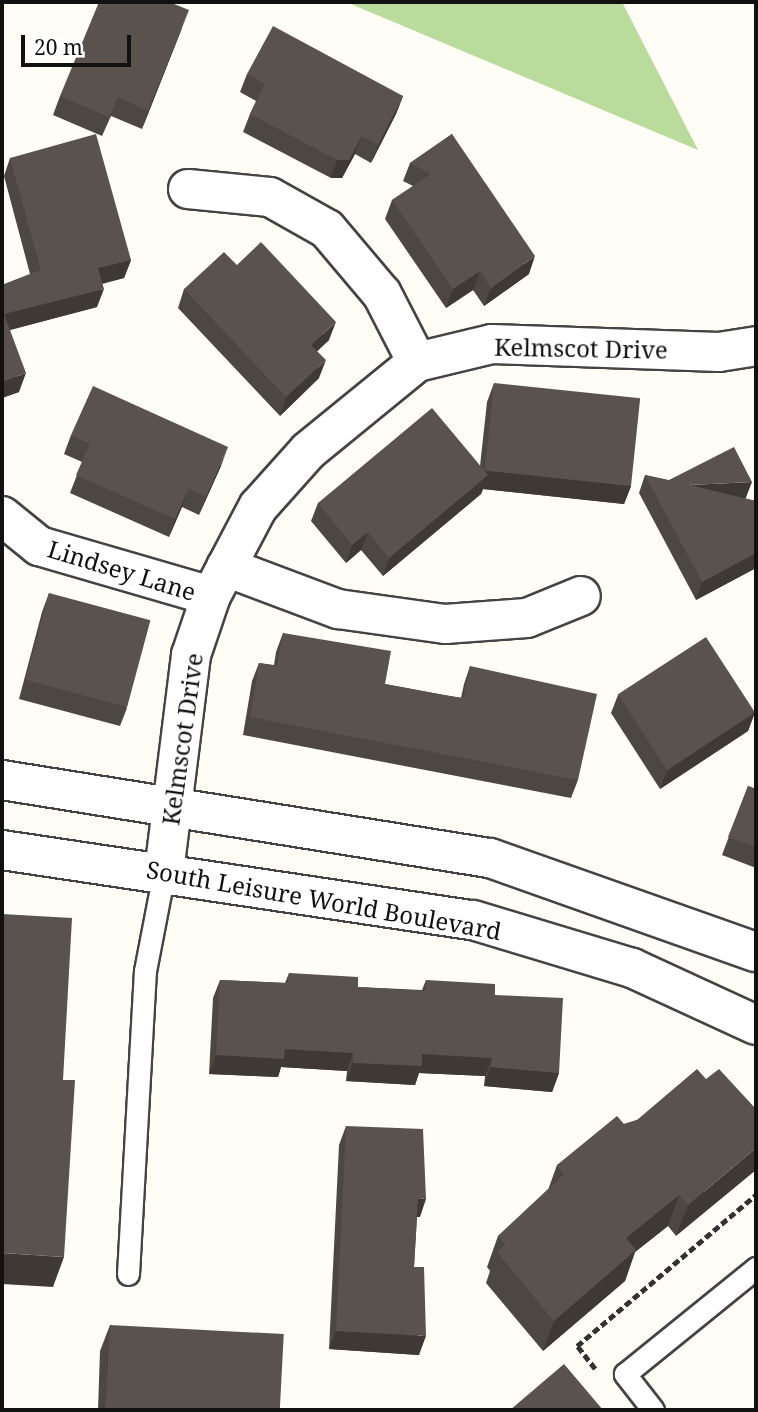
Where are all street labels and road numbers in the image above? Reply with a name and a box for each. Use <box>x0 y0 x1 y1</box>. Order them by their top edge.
street label: Kelmscot Drive <box>494 332 668 364</box>
street label: Lindsey Lane <box>45 534 199 606</box>
street label: Kelmscot Drive <box>156 651 208 827</box>
street label: South Leisure World Boulevard <box>144 855 504 945</box>

